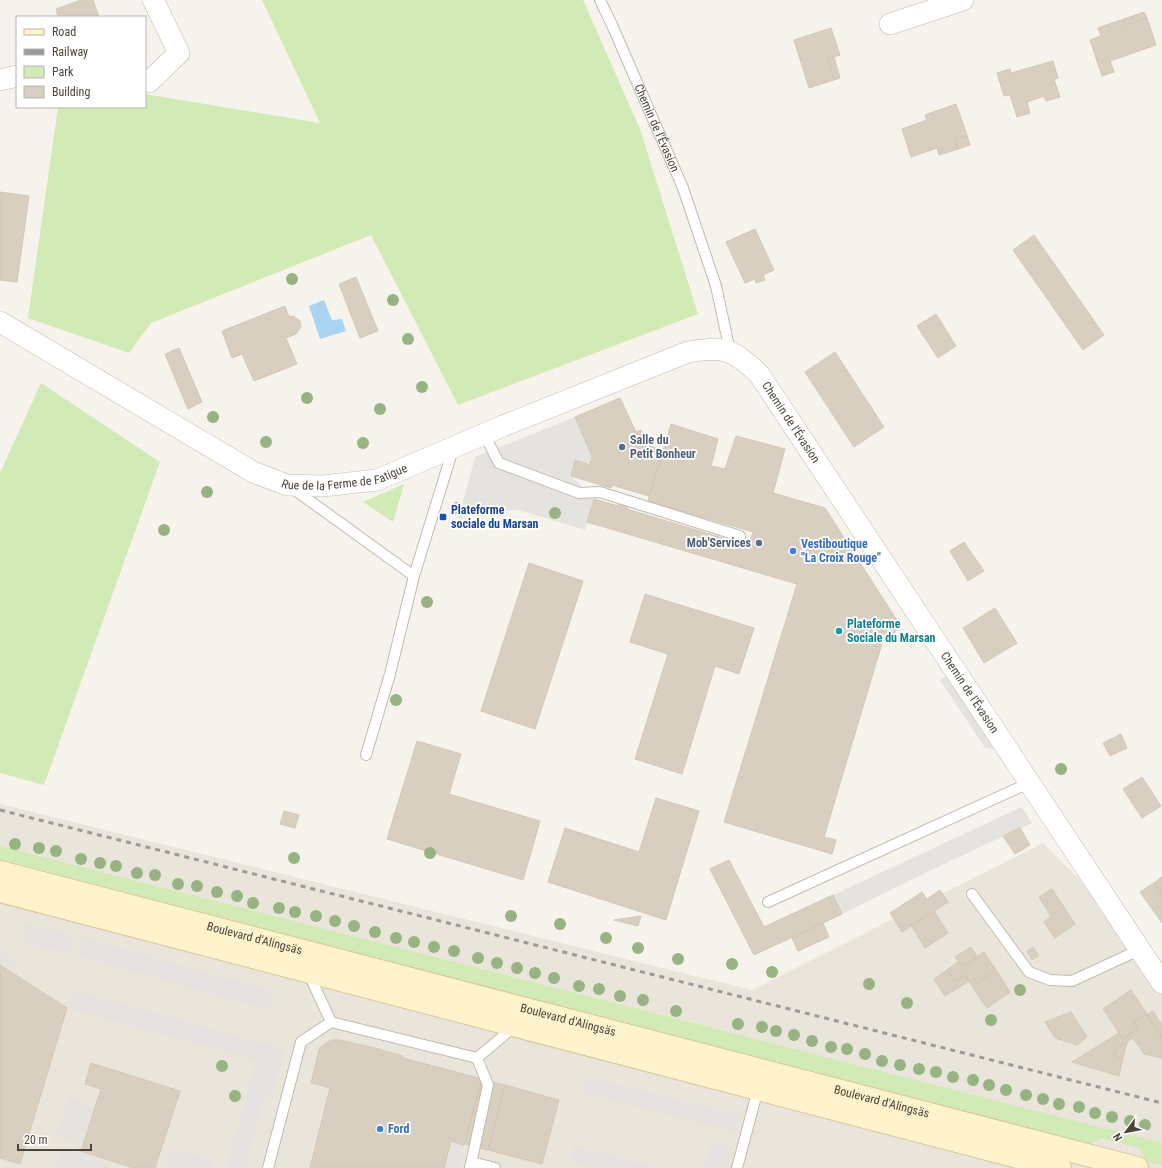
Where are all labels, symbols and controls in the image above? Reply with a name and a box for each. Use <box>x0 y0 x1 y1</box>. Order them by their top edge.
legend <box>16 16 146 108</box>
text: Road <box>52 25 76 39</box>
text: Railway <box>52 45 88 59</box>
text: Park <box>52 65 74 79</box>
street label: Chemin de l'Évasion <box>632 82 682 174</box>
text: Building <box>52 85 90 99</box>
street label: Chemin de l'Évasion <box>759 379 823 466</box>
place label: Salle du Petit Bonheur <box>630 433 696 461</box>
marker: Salle du Petit Bonheur <box>617 442 627 452</box>
street label: Rue de la Ferme de Fatigue <box>279 461 410 493</box>
place label: Plateforme sociale du Marsan <box>451 503 539 531</box>
marker: Plateforme sociale du Marsan <box>438 512 448 522</box>
place label: Mob'Services <box>687 536 752 550</box>
place label: Vestiboutique "La Croix Rouge" <box>801 537 881 565</box>
marker: Mob'Services <box>754 538 764 548</box>
marker: Vestiboutique "La Croix Rouge" <box>788 546 798 556</box>
place label: Plateforme Sociale du Marsan <box>847 617 936 645</box>
marker: Plateforme Sociale du Marsan <box>834 626 844 636</box>
street label: Chemin de l'Évasion <box>938 649 1002 736</box>
street label: Boulevard d'Alingsäs <box>205 919 304 957</box>
street label: Boulevard d'Alingsäs <box>519 1001 617 1039</box>
street label: Boulevard d'Alingsäs <box>832 1082 931 1121</box>
north arrow <box>1106 1112 1146 1152</box>
place label: Ford <box>388 1122 409 1136</box>
marker: Ford <box>375 1124 385 1134</box>
scale bar <box>18 1126 91 1152</box>
text: N <box>1111 1131 1125 1143</box>
text: 20 m <box>24 1133 48 1147</box>

